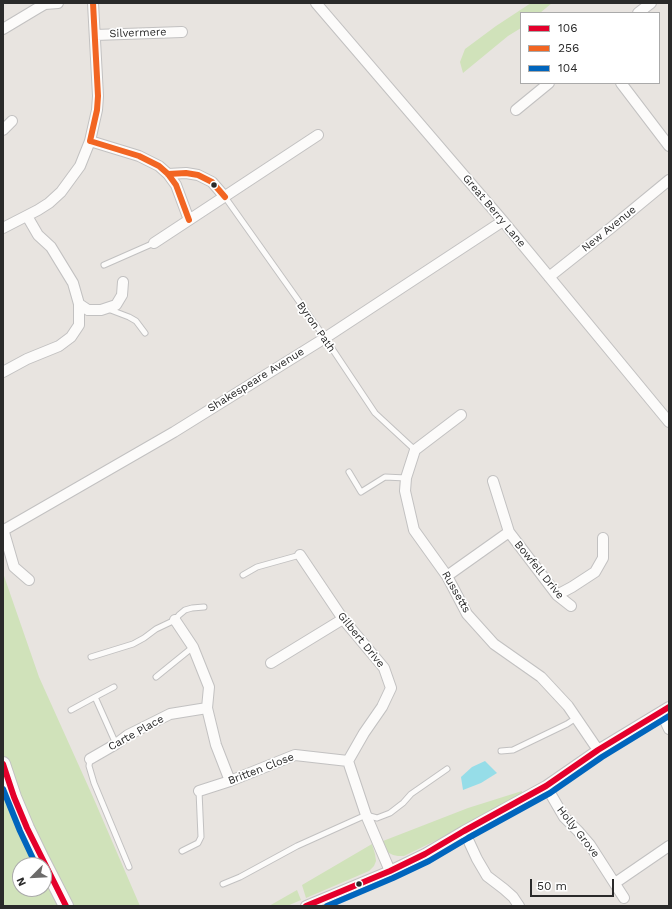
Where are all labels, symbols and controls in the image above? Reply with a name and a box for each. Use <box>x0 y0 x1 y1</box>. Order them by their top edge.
legend <box>520 12 660 84</box>
text: 106 <box>558 21 577 35</box>
street label: Silvermere <box>109 25 167 41</box>
text: 256 <box>558 41 579 55</box>
text: 104 <box>558 61 577 75</box>
street label: Great Berry Lane <box>460 172 528 250</box>
unlabelled marker <box>209 180 219 190</box>
street label: New Avenue <box>579 203 639 255</box>
street label: Byron Path <box>294 299 338 355</box>
street label: Shakespeare Avenue <box>205 345 307 415</box>
street label: Bowfell Drive <box>511 538 567 602</box>
street label: Russetts <box>439 569 473 615</box>
street label: Gilbert Drive <box>335 610 387 670</box>
street label: Carte Place <box>106 712 166 754</box>
street label: Britten Close <box>226 750 296 788</box>
street label: Holly Grove <box>554 804 602 860</box>
north arrow <box>12 857 52 897</box>
scale bar <box>532 871 616 897</box>
text: N <box>14 875 29 888</box>
unlabelled marker <box>354 879 364 889</box>
text: 50 m <box>537 879 567 893</box>

